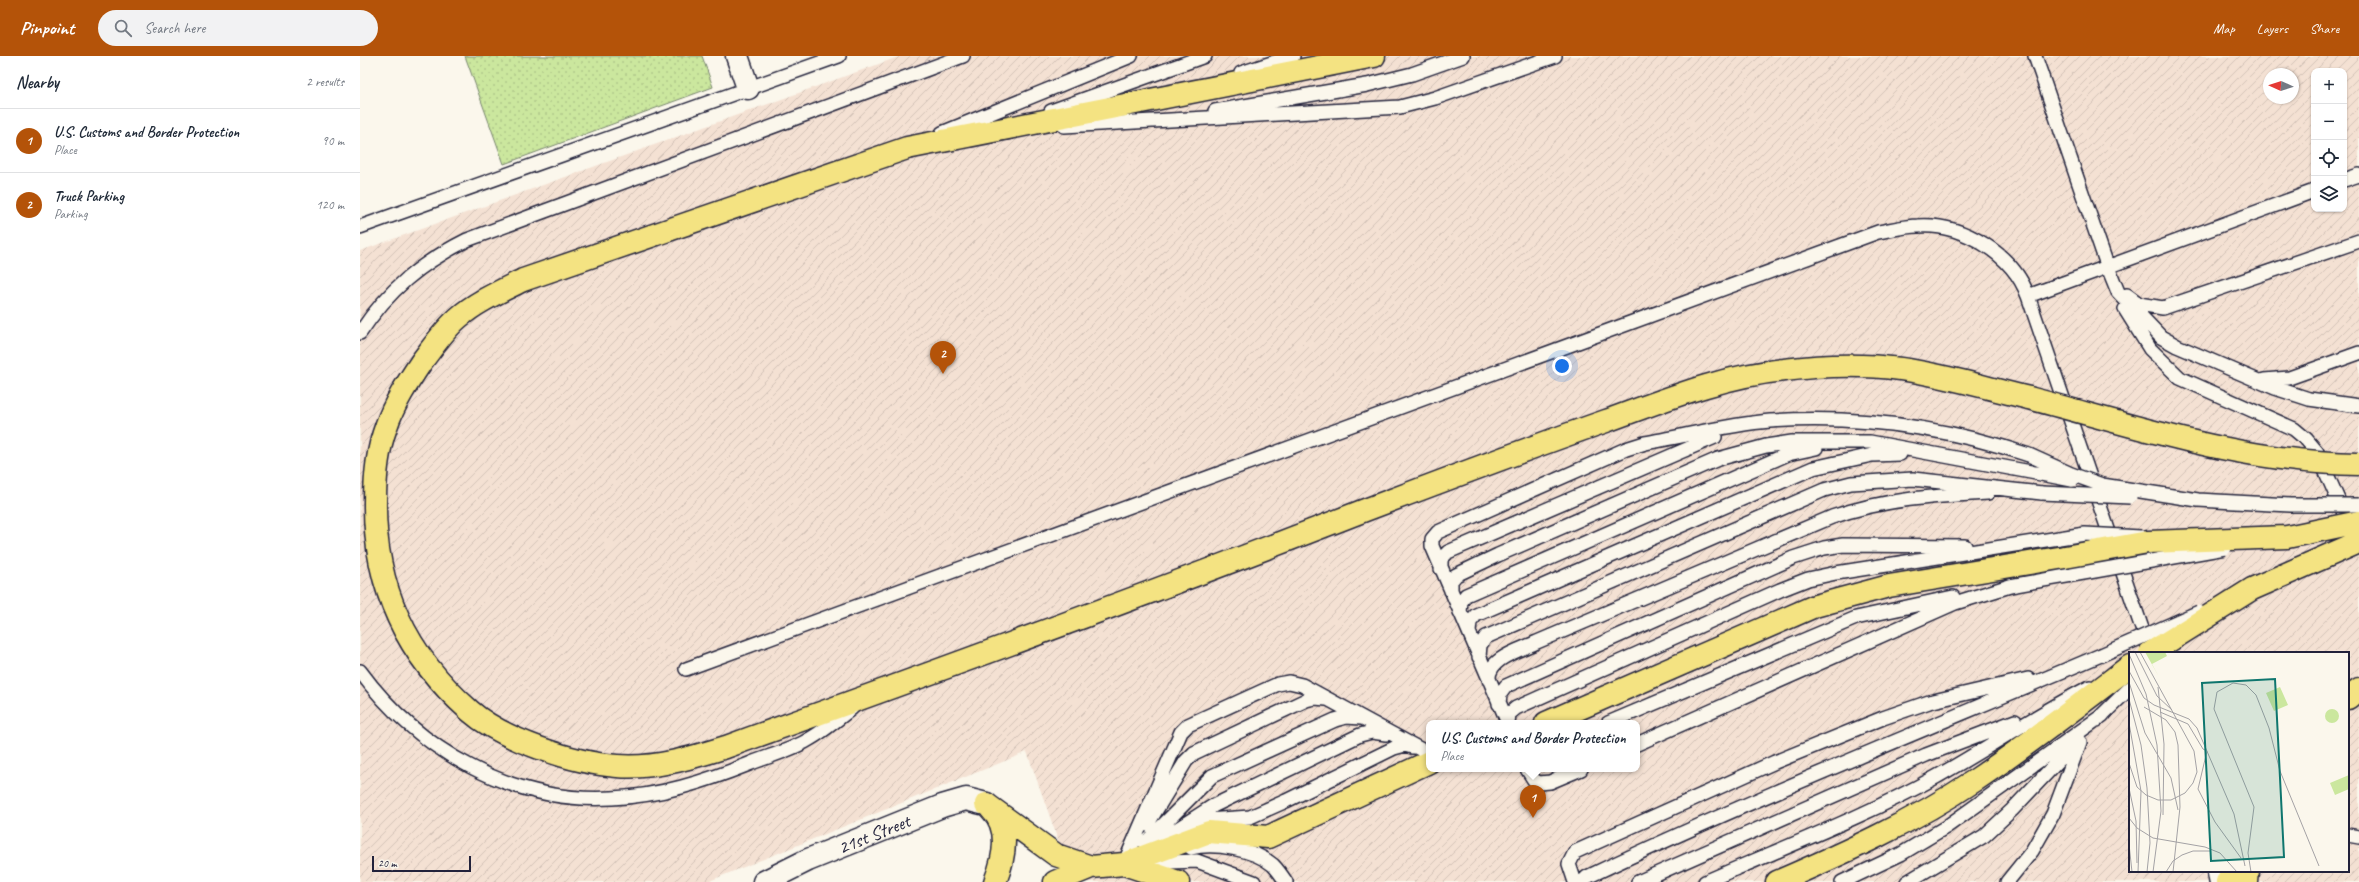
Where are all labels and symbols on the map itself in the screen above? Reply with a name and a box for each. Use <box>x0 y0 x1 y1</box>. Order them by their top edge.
north arrow <box>2263 68 2299 104</box>
pin: 2 <box>930 341 956 374</box>
your location <box>1552 356 1572 376</box>
inset map <box>2129 652 2349 872</box>
pin: 1 <box>1520 785 1546 818</box>
street label: 21st Street <box>835 809 915 860</box>
scale bar <box>372 854 471 873</box>

